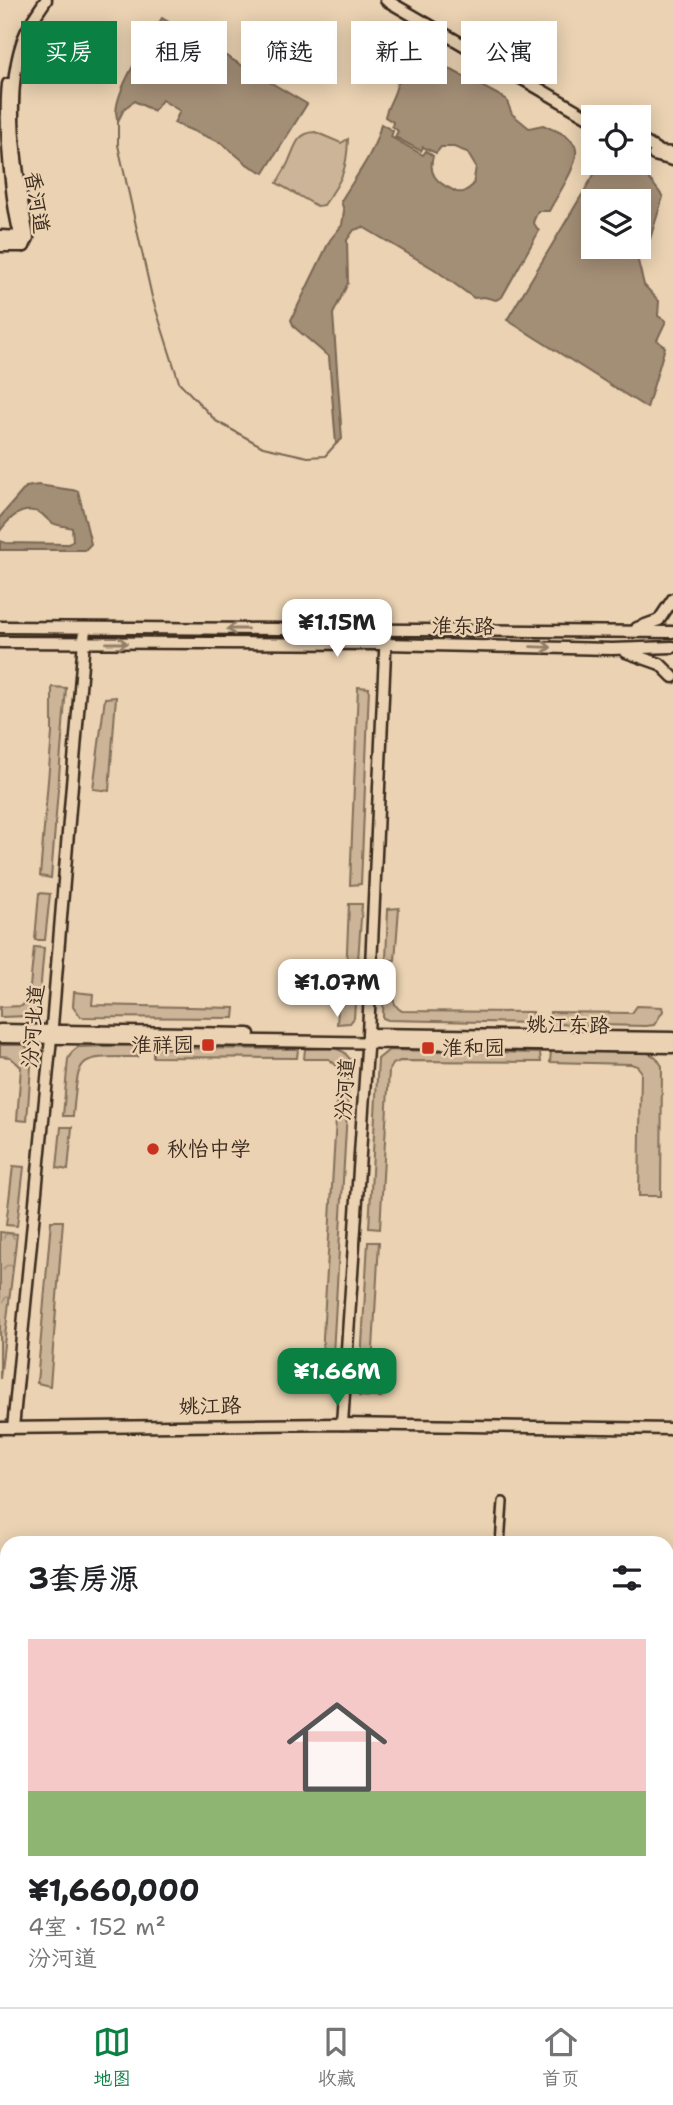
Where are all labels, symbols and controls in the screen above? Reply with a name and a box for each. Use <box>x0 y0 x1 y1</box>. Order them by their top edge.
chip: 买房 <box>21 21 117 84</box>
chip: 租房 <box>131 21 227 84</box>
chip: 筛选 <box>241 21 337 84</box>
chip: 新上 <box>351 21 447 84</box>
chip: 公寓 <box>461 21 557 84</box>
map controls <box>581 105 651 259</box>
button: locate <box>581 105 651 175</box>
street label: 香河道 <box>18 169 56 235</box>
button: layers <box>581 189 651 259</box>
pin: ¥1.15M <box>280 600 394 659</box>
text: ¥1.15M <box>298 607 376 637</box>
street label: 淮东路 <box>431 611 495 641</box>
one-way arrow <box>226 622 249 636</box>
one-way arrow <box>105 636 128 650</box>
one-way arrow <box>529 641 552 654</box>
pin: ¥1.07M <box>280 960 394 1019</box>
text: ¥1.07M <box>294 967 380 997</box>
street label: 汾河北道 <box>15 983 51 1069</box>
street label: 姚江东路 <box>526 1010 610 1040</box>
place label: 淮祥园 <box>131 1031 194 1059</box>
place label: 淮和园 <box>442 1034 505 1062</box>
marker: 淮祥园 <box>200 1037 216 1053</box>
marker: 淮和园 <box>420 1040 436 1056</box>
street label: 汾河道 <box>329 1057 361 1121</box>
place label: 秋怡中学 <box>167 1135 251 1163</box>
marker: 秋怡中学 <box>145 1141 161 1157</box>
pin: ¥1.66M <box>280 1348 394 1408</box>
text: ¥1.66M <box>293 1356 381 1386</box>
street label: 姚江路 <box>178 1391 242 1421</box>
text: 3套房源 <box>28 1558 139 1599</box>
icon: filters <box>608 1559 646 1597</box>
icon: home <box>274 1684 400 1810</box>
text: ¥1,660,000 <box>28 1870 200 1911</box>
text: 4室 · 152 m² <box>28 1912 166 1942</box>
text: 汾河道 <box>28 1943 97 1973</box>
tab: 地图 <box>93 2023 131 2091</box>
tab: 收藏 <box>317 2023 356 2091</box>
tab: 首页 <box>542 2023 580 2091</box>

